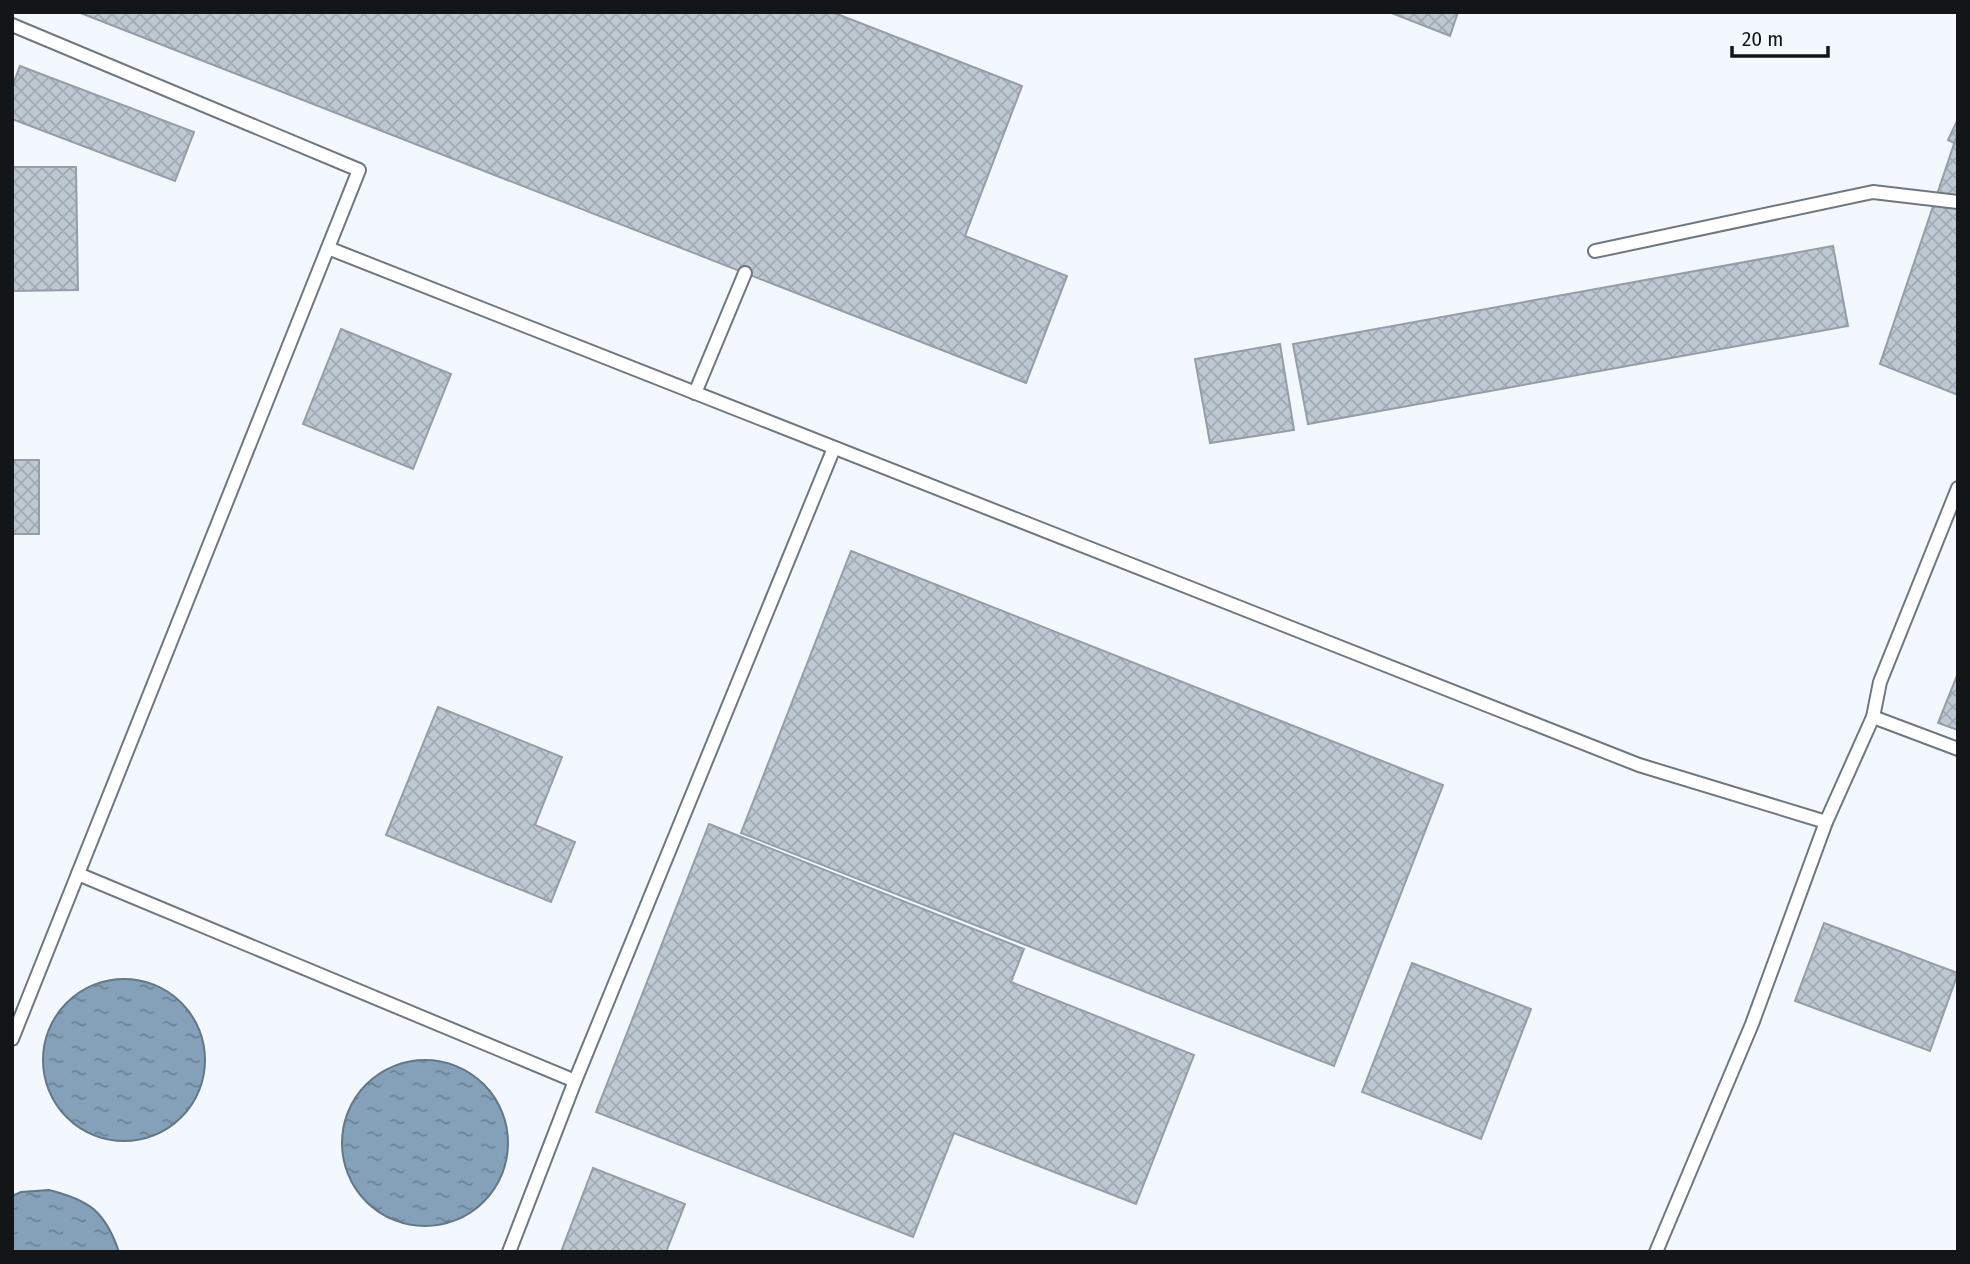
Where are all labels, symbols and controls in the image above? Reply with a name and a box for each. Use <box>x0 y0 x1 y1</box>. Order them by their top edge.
scale bar <box>1732 14 1828 58</box>
text: 20 m <box>1742 26 1783 52</box>

